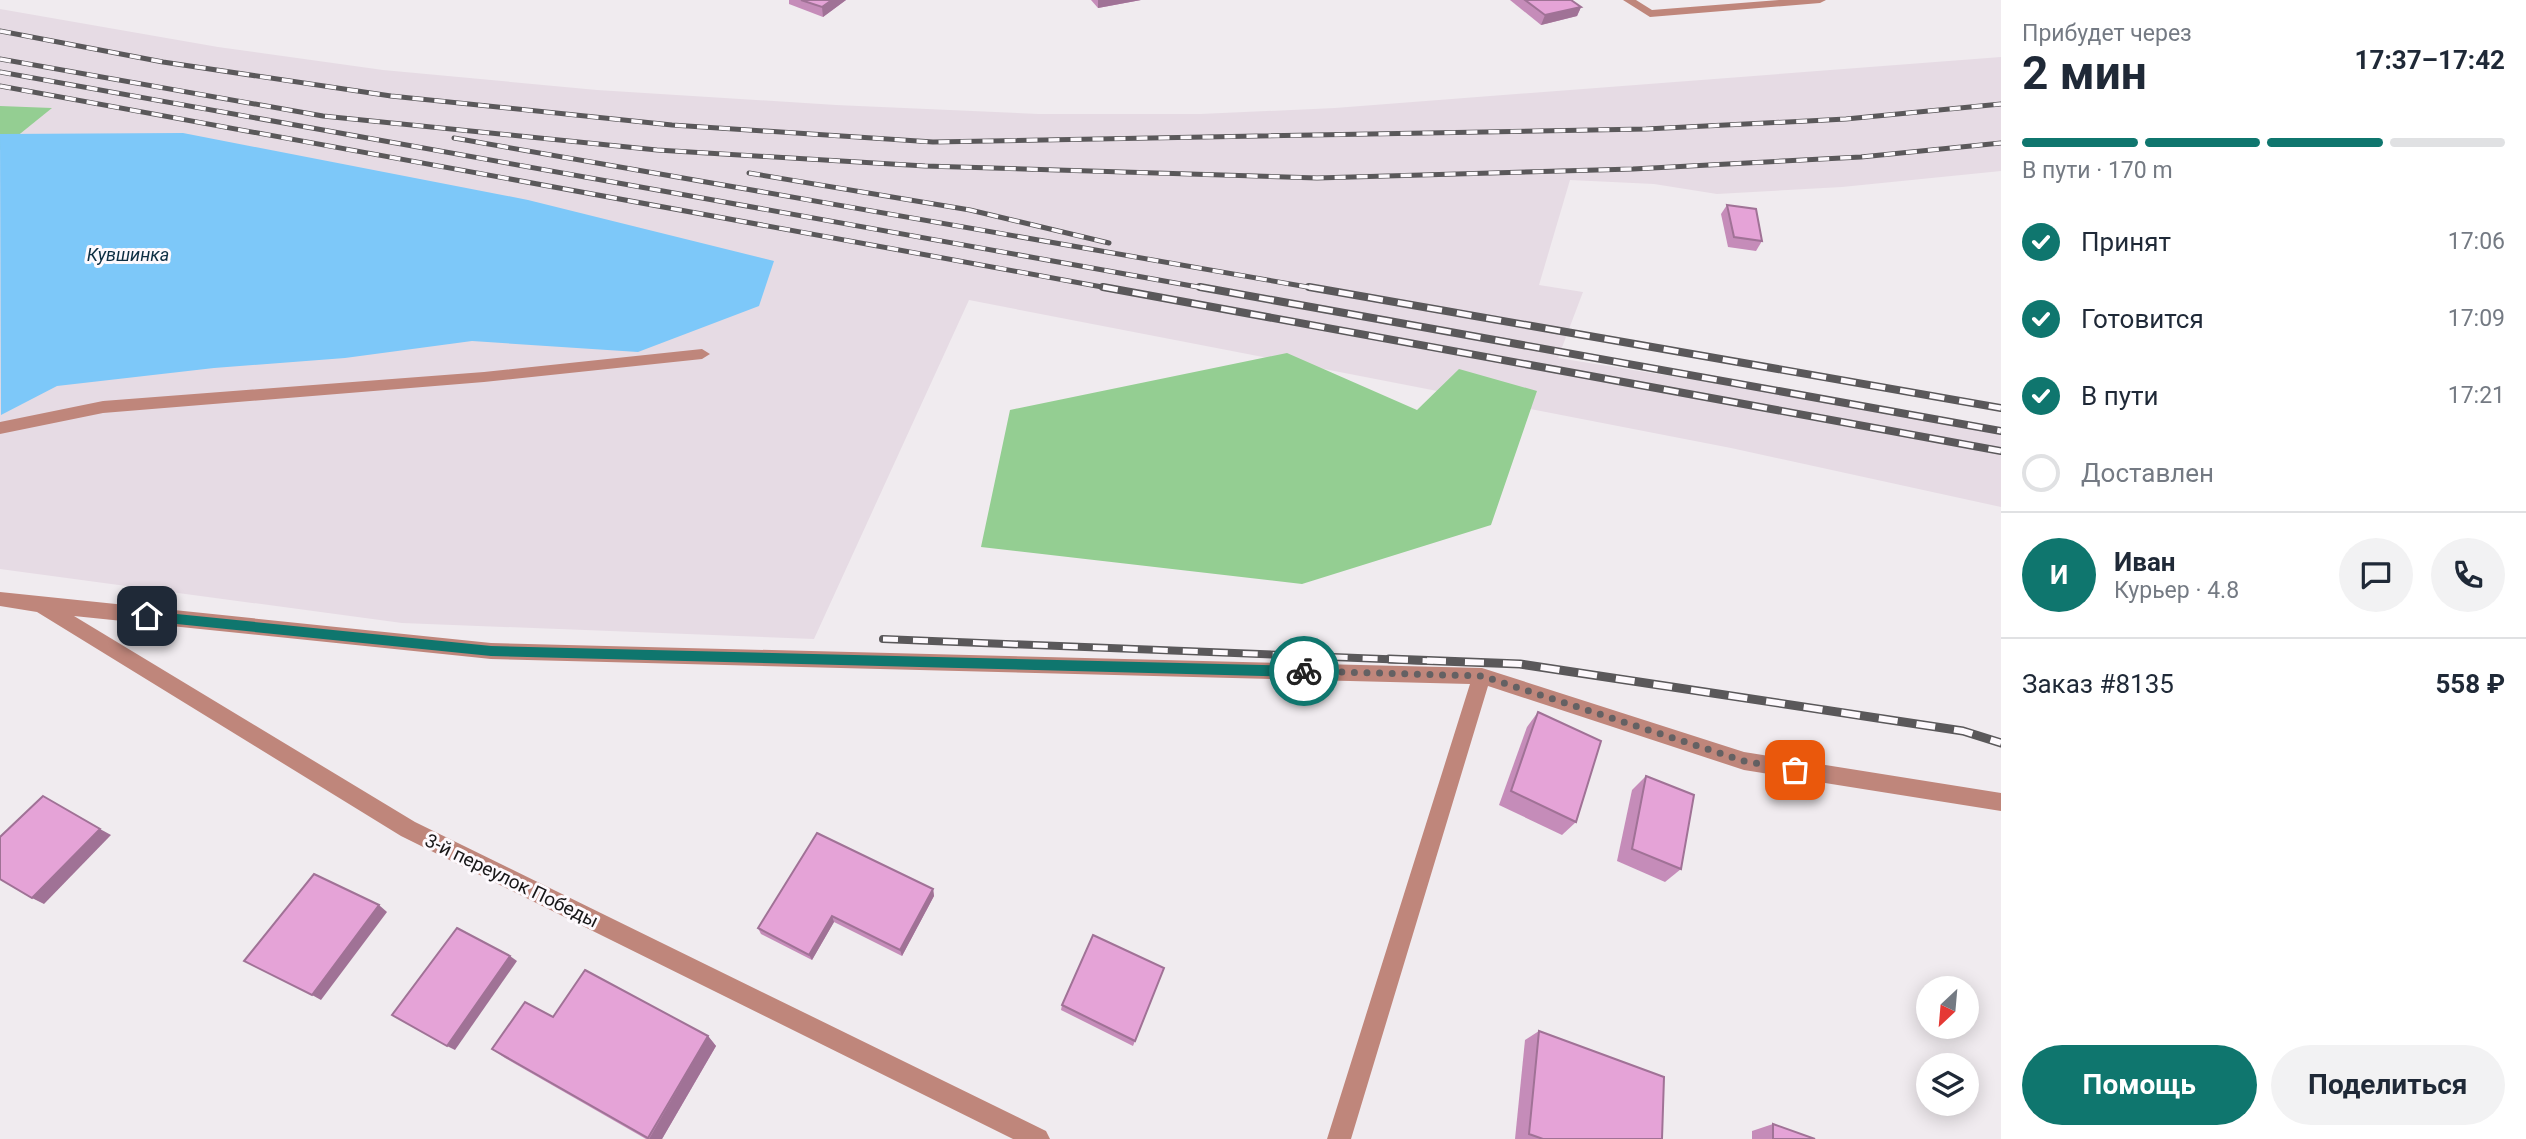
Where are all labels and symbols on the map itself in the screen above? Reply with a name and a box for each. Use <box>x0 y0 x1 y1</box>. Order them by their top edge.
water label: Кувшинка <box>87 244 169 265</box>
pin <box>117 586 177 646</box>
courier <box>1269 636 1339 706</box>
pin <box>1765 740 1825 800</box>
street label: 3-й переулок Победы <box>421 828 602 932</box>
north arrow <box>1916 976 1979 1040</box>

